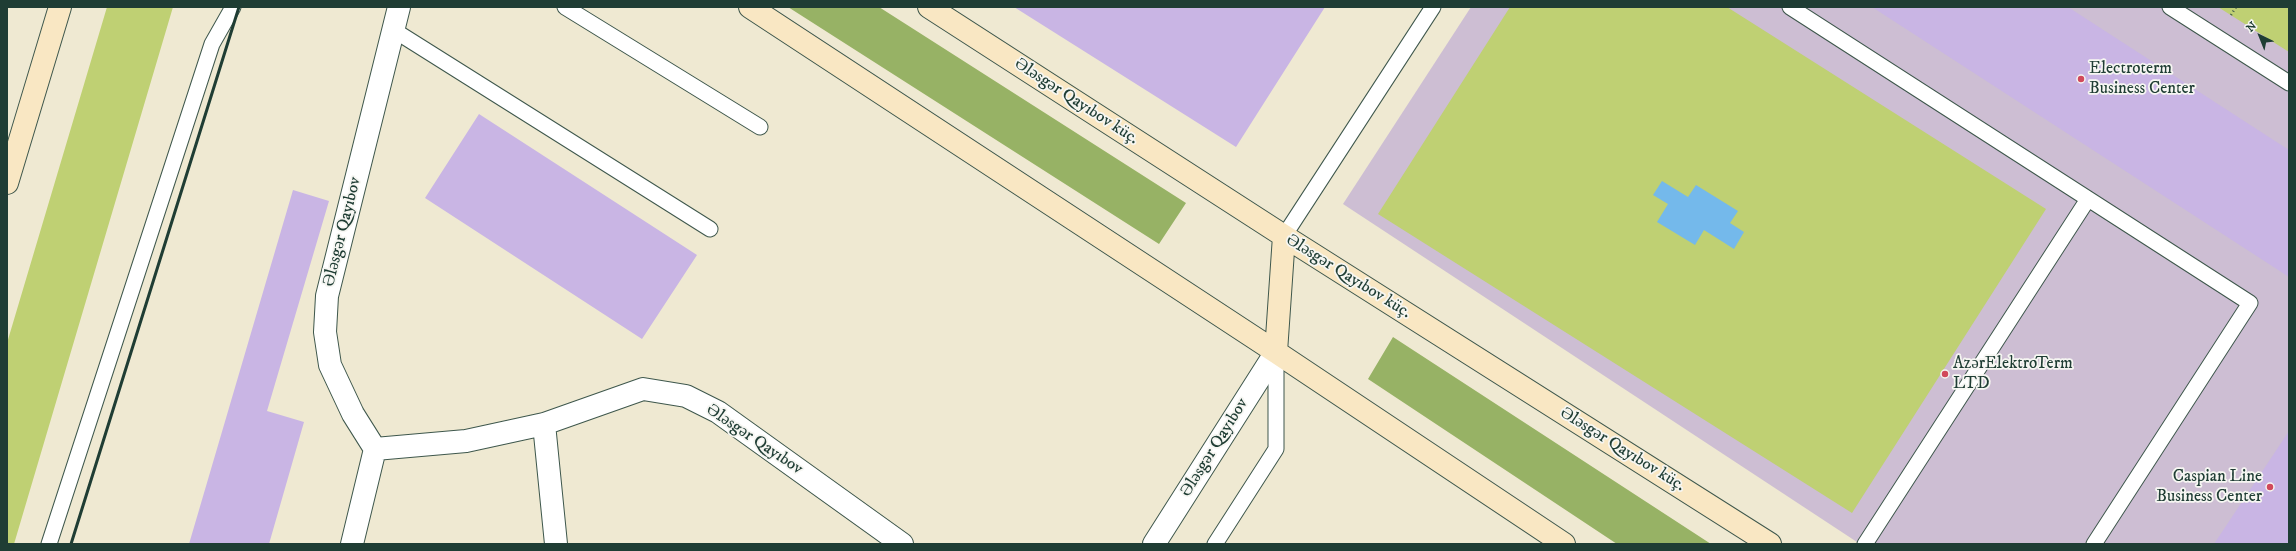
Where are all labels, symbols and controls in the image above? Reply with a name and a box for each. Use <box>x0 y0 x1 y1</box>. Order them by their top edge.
north arrow <box>2240 16 2280 56</box>
text: N <box>2244 19 2260 35</box>
street label: Ələsgər Qayıbov küç. <box>1010 54 1142 150</box>
place label: Electroterm Business Center <box>2089 59 2195 99</box>
marker: Electroterm Business Center <box>2076 74 2086 84</box>
street label: Ələsgər Qayıbov <box>320 175 366 289</box>
street label: Ələsgər Qayıbov küç. <box>1282 230 1414 324</box>
place label: AzərElektroTerm LTD <box>1953 354 2073 394</box>
marker: AzərElektroTerm LTD <box>1940 369 1950 379</box>
street label: Ələsgər Qayıbov <box>1177 395 1253 501</box>
street label: Ələsgər Qayıbov <box>702 400 806 480</box>
street label: Ələsgər Qayıbov küç. <box>1556 403 1688 497</box>
place label: Caspian Line Business Center <box>2156 467 2262 507</box>
marker: Caspian Line Business Center <box>2265 482 2275 492</box>

